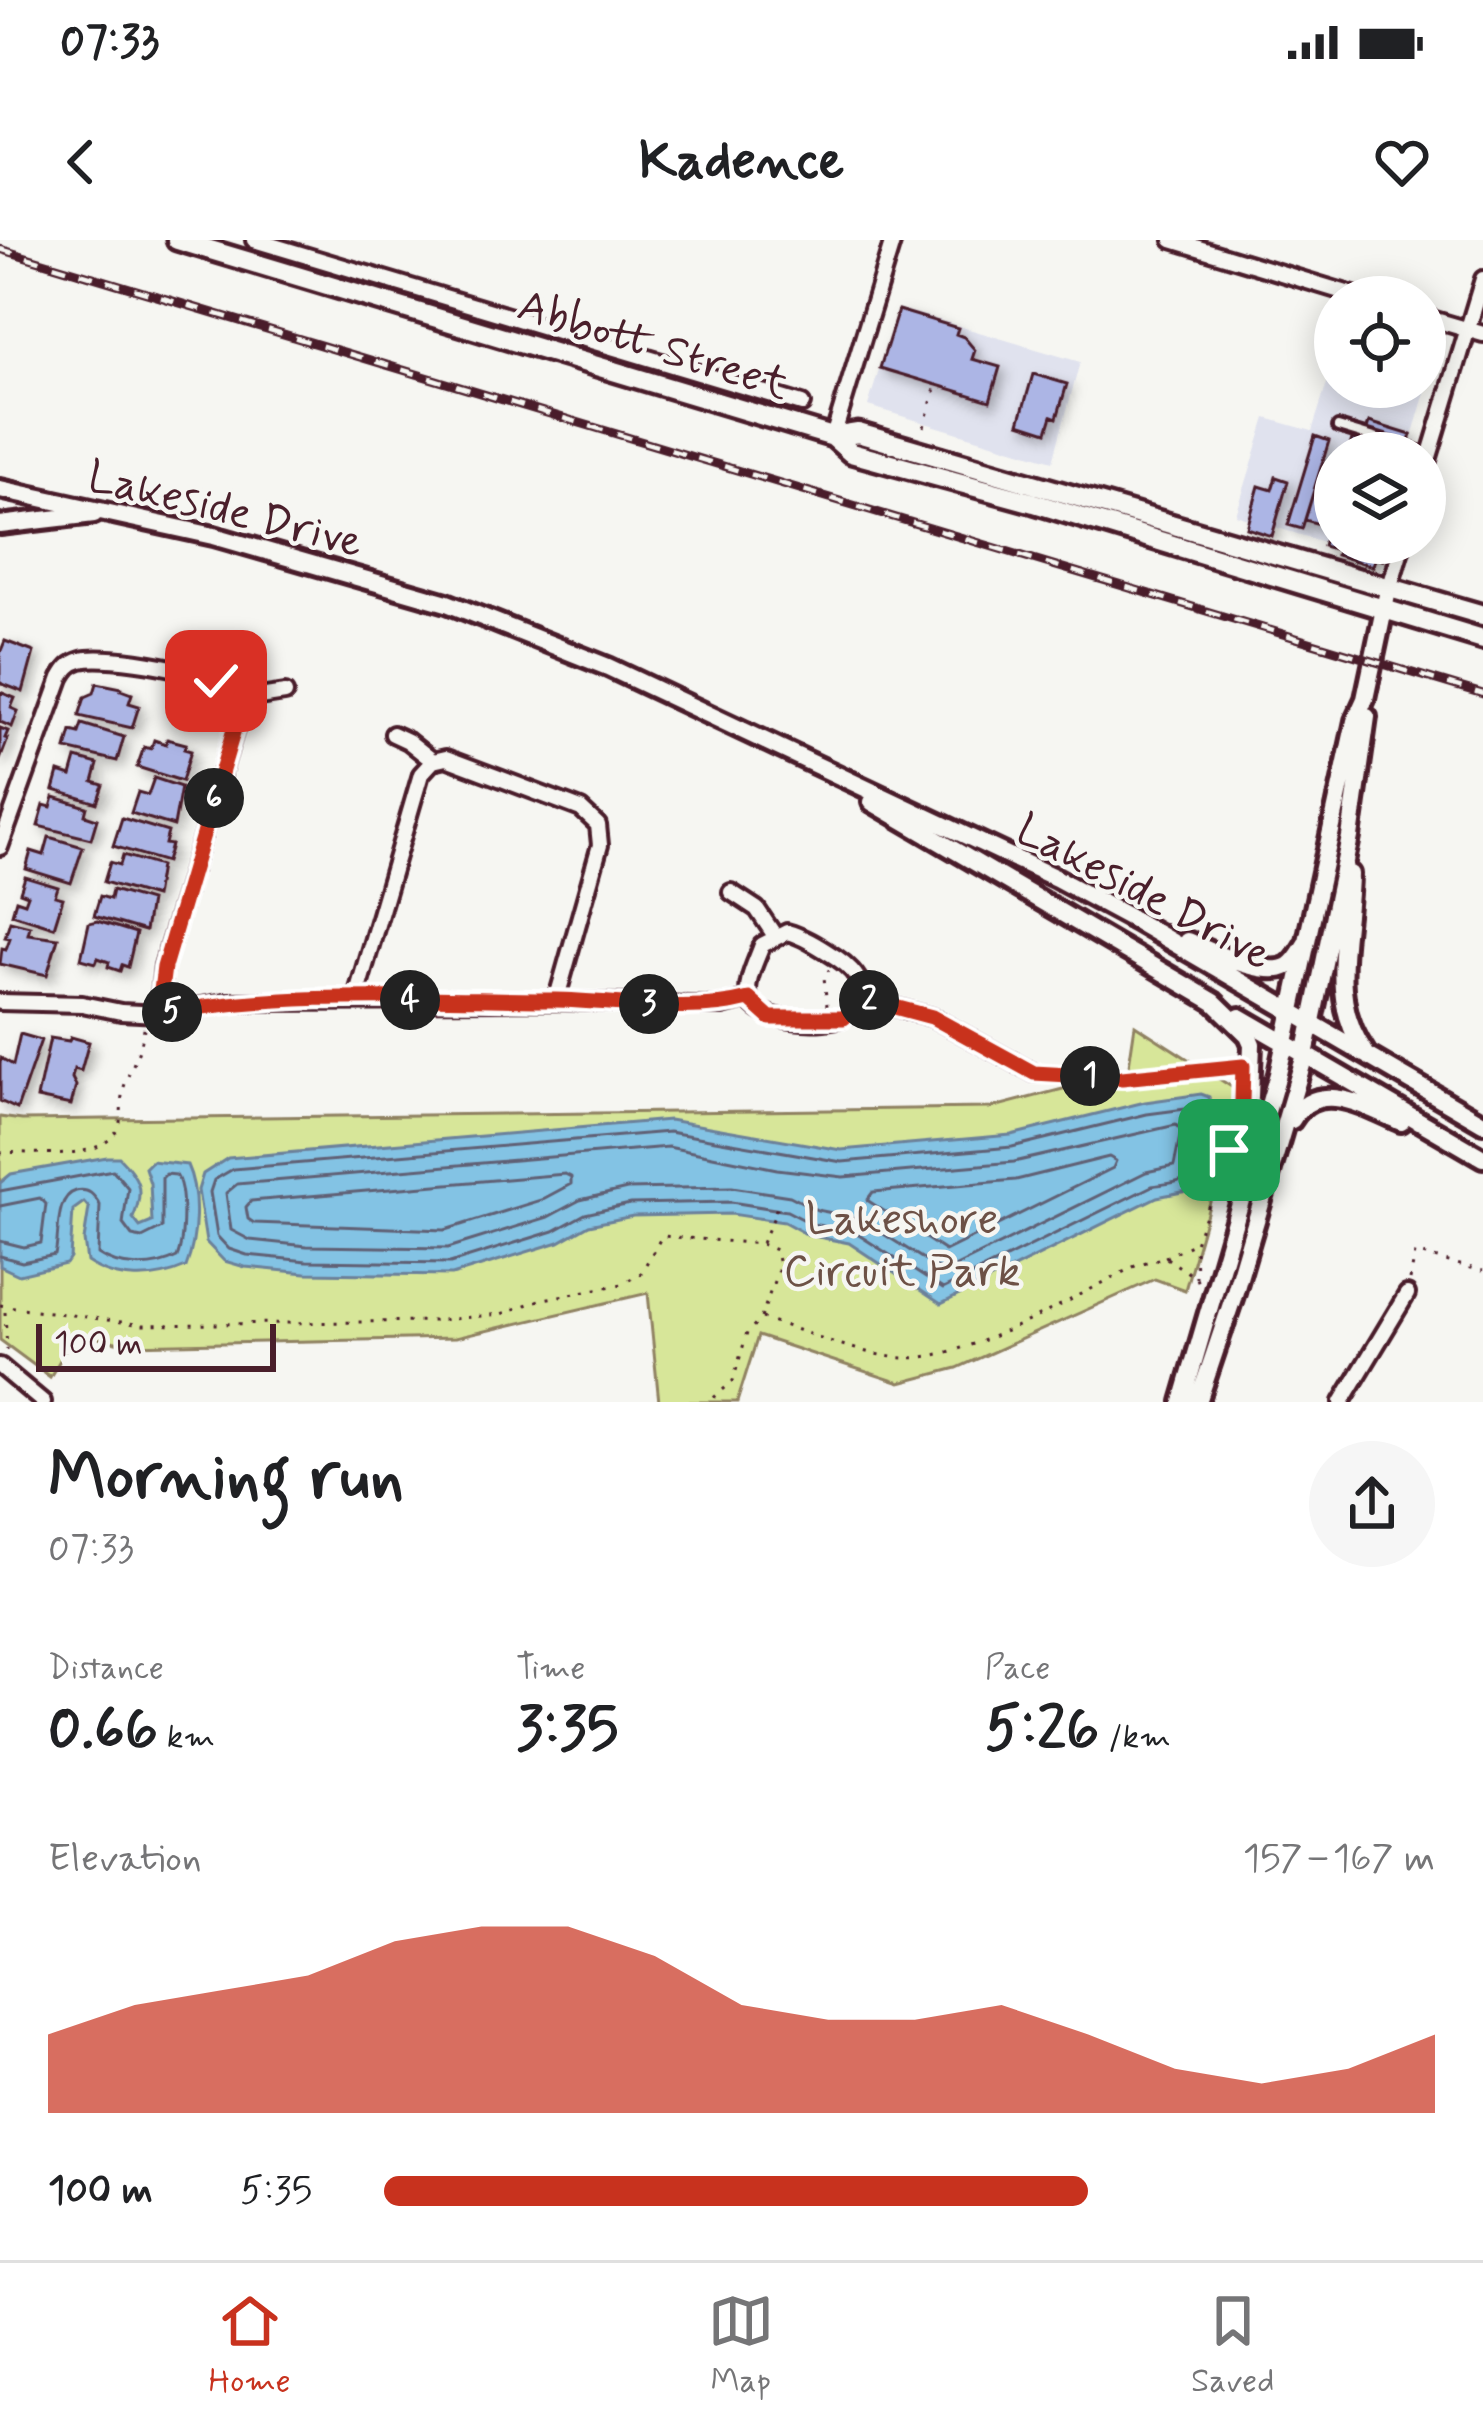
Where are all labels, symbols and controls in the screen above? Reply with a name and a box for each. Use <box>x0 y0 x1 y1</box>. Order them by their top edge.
text: 07:33 <box>60 13 159 72</box>
text: Kadence <box>639 127 844 198</box>
icon: back <box>48 129 114 195</box>
icon: heart <box>1369 129 1435 195</box>
map controls <box>1314 276 1446 564</box>
button: locate <box>1314 276 1446 408</box>
street label: Abbott Street <box>510 277 796 416</box>
button: layers <box>1314 432 1446 564</box>
street label: Lakeside Drive <box>82 448 369 573</box>
pin <box>165 630 267 732</box>
icon: check <box>183 648 249 714</box>
pin: 6 <box>184 768 244 828</box>
text: 6 <box>206 776 222 820</box>
street label: Lakeside Drive <box>1005 801 1281 985</box>
pin: 4 <box>380 970 440 1030</box>
pin: 2 <box>839 970 899 1030</box>
pin: 3 <box>619 974 679 1034</box>
text: 4 <box>400 978 420 1022</box>
text: 2 <box>861 978 877 1022</box>
pin: 5 <box>142 982 202 1042</box>
text: 3 <box>642 982 656 1026</box>
text: 5 <box>162 990 182 1034</box>
pin: 1 <box>1060 1046 1120 1106</box>
text: 1 <box>1083 1054 1097 1098</box>
pin <box>1178 1099 1280 1201</box>
icon: arrive <box>1196 1117 1262 1183</box>
park label: Lakeshore Circuit Park <box>783 1191 1021 1302</box>
scale bar <box>36 1318 276 1371</box>
text: 100 m <box>54 1323 143 1367</box>
text: Morning run <box>48 1436 404 1522</box>
button: share <box>1309 1441 1435 1567</box>
text: 07:33 <box>48 1524 134 1575</box>
text: Distance <box>48 1647 164 1691</box>
text: Time <box>516 1647 585 1691</box>
text: Pace <box>985 1647 1050 1691</box>
text: 0.66 <box>48 1691 158 1770</box>
text: 3:35 <box>516 1691 619 1770</box>
text: 5:26 <box>985 1691 1099 1770</box>
text: km <box>158 1716 215 1760</box>
text: /km <box>1099 1716 1171 1760</box>
text: Elevation <box>48 1834 202 1885</box>
text: 157–167 m <box>1243 1834 1435 1885</box>
text: 100 m <box>48 2166 153 2217</box>
text: 5:35 <box>240 2166 312 2217</box>
tab: Home <box>209 2288 291 2404</box>
tab: Map <box>708 2288 774 2404</box>
tab: Saved <box>1191 2288 1274 2404</box>

